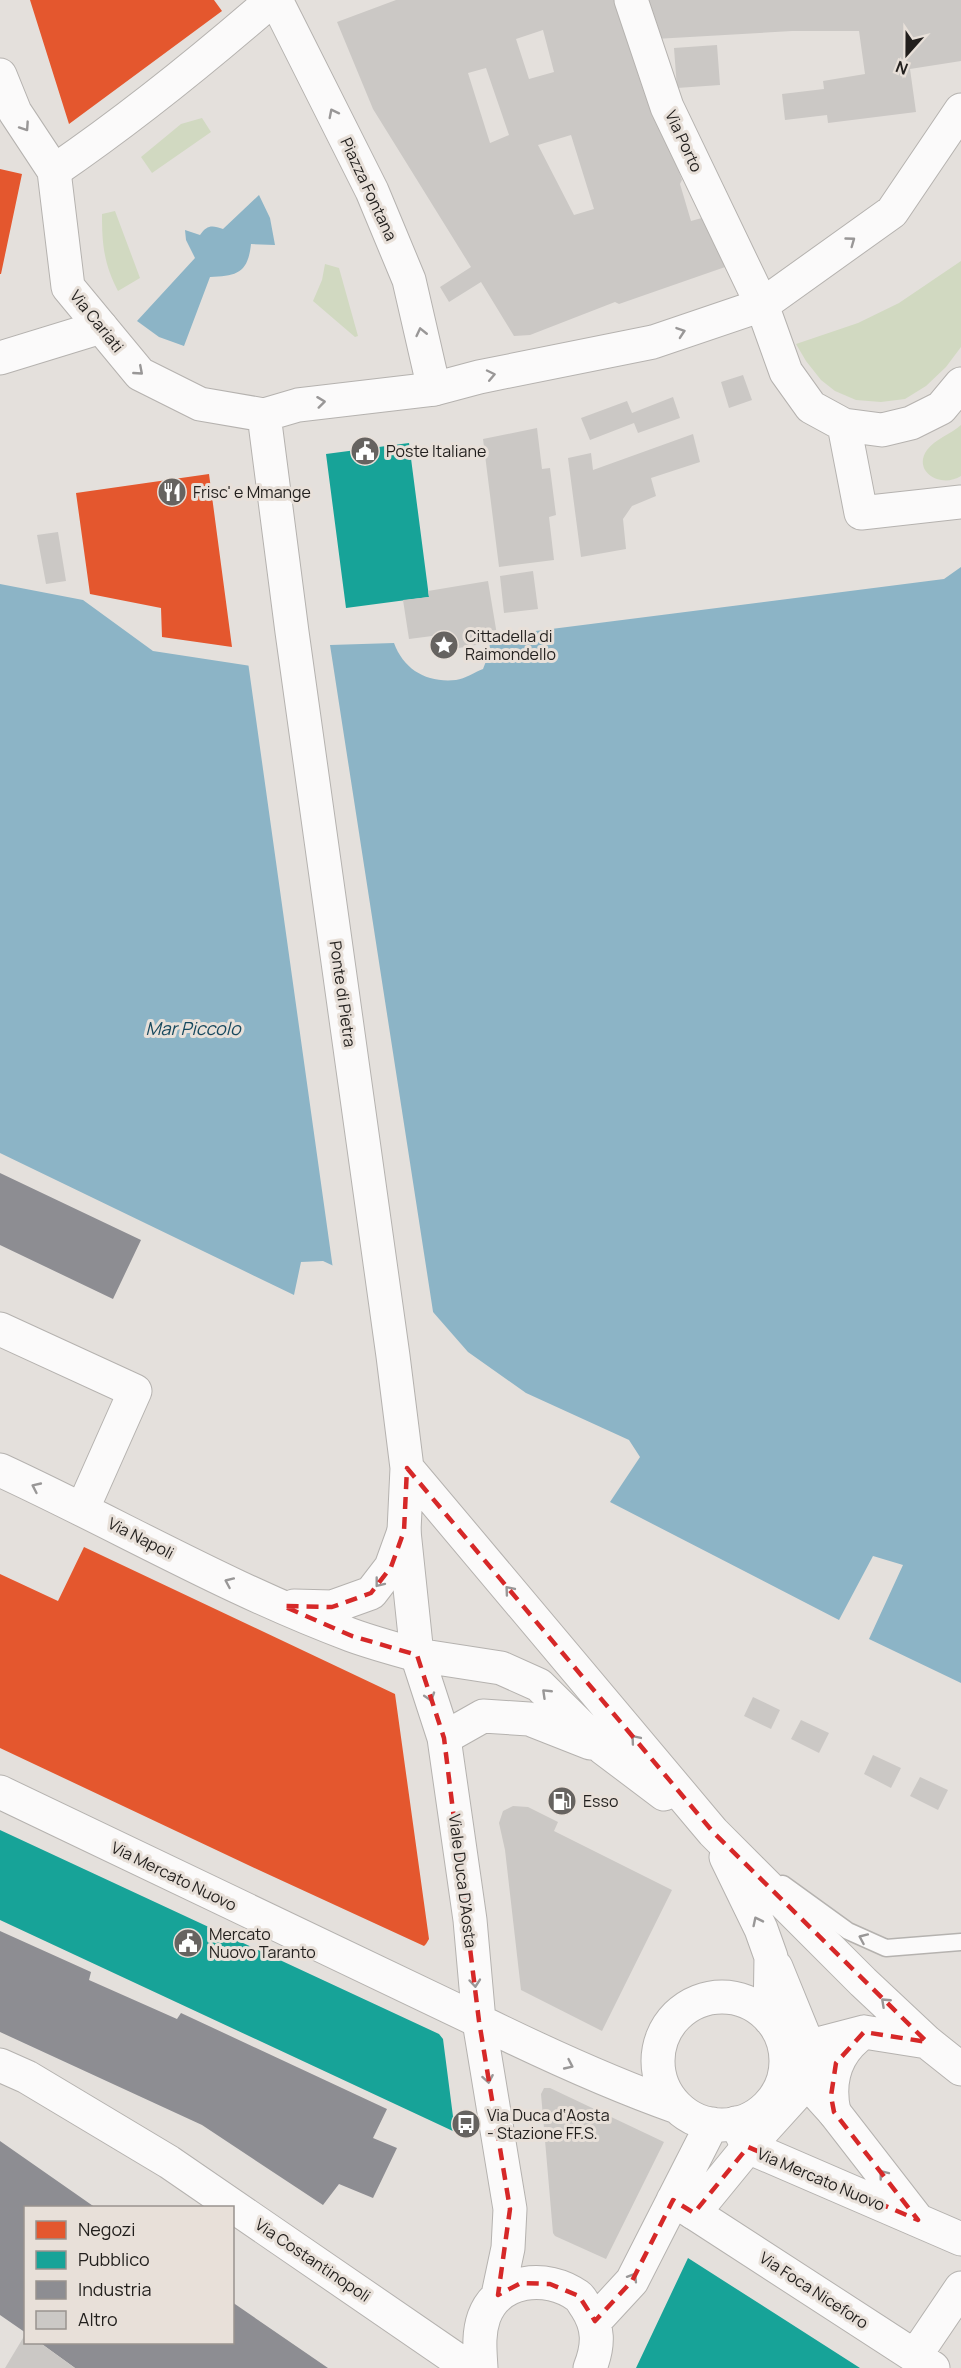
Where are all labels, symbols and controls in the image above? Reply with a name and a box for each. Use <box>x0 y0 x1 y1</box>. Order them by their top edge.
north arrow <box>877 24 937 84</box>
text: N <box>892 56 911 80</box>
street label: Via Porto <box>660 107 708 175</box>
one-way arrow <box>328 108 340 119</box>
one-way arrow <box>18 121 29 132</box>
street label: Piazza Fontana <box>336 134 402 244</box>
one-way arrow <box>844 237 855 248</box>
street label: Via Cariati <box>65 285 129 357</box>
one-way arrow <box>415 327 428 337</box>
one-way arrow <box>675 327 686 340</box>
one-way arrow <box>132 364 143 375</box>
one-way arrow <box>485 369 495 382</box>
one-way arrow <box>316 396 325 409</box>
public building icon: Poste Italiane <box>349 435 381 467</box>
place label: Poste Italiane <box>386 440 486 462</box>
restaurant icon: Frisc' e Mmange <box>156 476 188 508</box>
place label: Frisc' e Mmange <box>193 481 311 503</box>
place label: Cittadella di Raimondello <box>465 625 556 665</box>
place icon: Cittadella di Raimondello <box>428 629 460 661</box>
street label: Ponte di Pietra <box>325 939 361 1049</box>
water label: Mar Piccolo <box>145 1016 242 1040</box>
one-way arrow <box>31 1482 42 1494</box>
street label: Via Napoli <box>104 1512 178 1564</box>
one-way arrow <box>376 1576 387 1587</box>
one-way arrow <box>225 1577 236 1589</box>
one-way arrow <box>506 1586 517 1597</box>
one-way arrow <box>542 1689 553 1700</box>
one-way arrow <box>423 1691 435 1702</box>
one-way arrow <box>631 1735 642 1746</box>
fuel station icon: Esso <box>546 1785 578 1817</box>
place label: Esso <box>583 1790 618 1812</box>
street label: Viale Duca D'Aosta <box>444 1813 482 1949</box>
street label: Via Mercato Nuovo <box>108 1836 240 1916</box>
one-way arrow <box>753 1916 764 1927</box>
place label: Mercato Nuovo Taranto <box>209 1923 316 1963</box>
public building icon: Mercato Nuovo Taranto <box>172 1927 204 1959</box>
one-way arrow <box>858 1933 869 1945</box>
one-way arrow <box>468 1979 481 1988</box>
one-way arrow <box>881 1998 891 2009</box>
one-way arrow <box>563 2057 574 2069</box>
one-way arrow <box>482 2074 494 2084</box>
place label: Via Duca d‘Aosta - Stazione FF.S. <box>487 2104 610 2144</box>
bus stop icon: Via Duca d‘Aosta - Stazione FF.S. <box>450 2108 482 2140</box>
street label: Via Mercato Nuovo <box>754 2142 888 2216</box>
one-way arrow <box>879 2170 890 2181</box>
legend <box>24 2206 234 2344</box>
street label: Via Costantinopoli <box>251 2213 375 2307</box>
text: Negozi <box>78 2217 136 2241</box>
street label: Via Foca Niceforo <box>755 2246 873 2334</box>
text: Pubblico <box>78 2247 150 2271</box>
one-way arrow <box>626 2273 637 2283</box>
text: Industria <box>78 2277 152 2301</box>
text: Altro <box>78 2307 118 2331</box>

